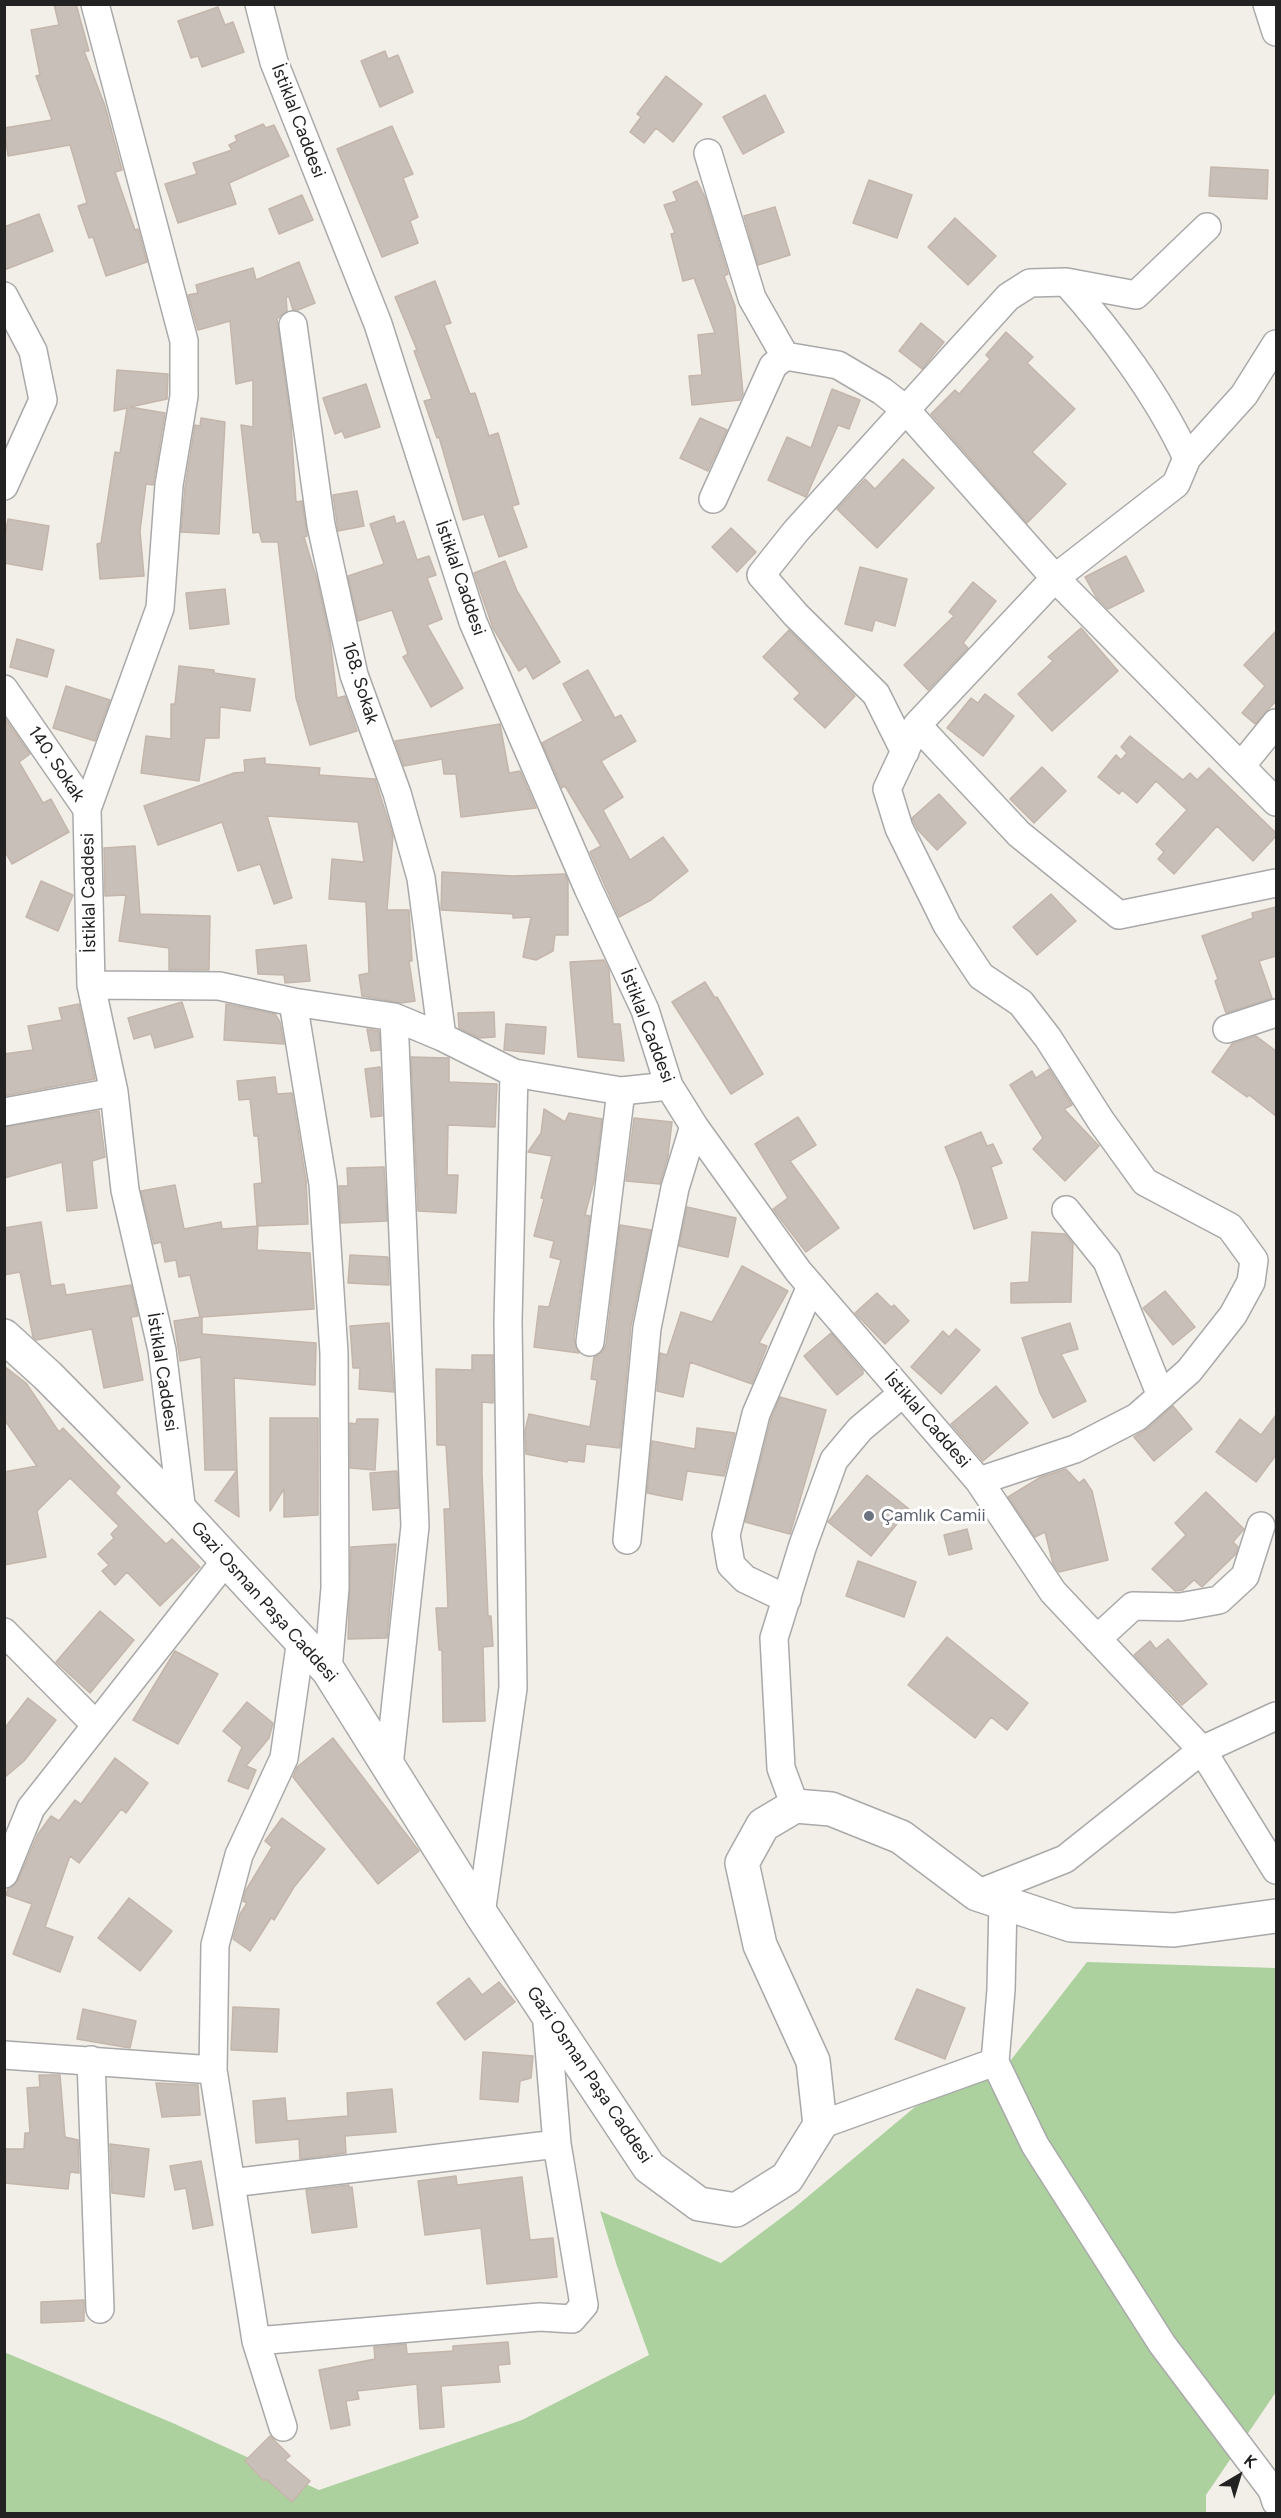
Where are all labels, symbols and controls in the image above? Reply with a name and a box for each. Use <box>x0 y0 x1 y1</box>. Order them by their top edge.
street label: İstiklal Caddesi <box>266 61 330 181</box>
street label: İstiklal Caddesi <box>430 518 490 638</box>
street label: 168. Sokak <box>337 639 383 727</box>
street label: 140. Sokak <box>23 722 89 806</box>
street label: İstiklal Caddesi <box>77 833 101 953</box>
street label: İstiklal Caddesi <box>615 966 679 1086</box>
street label: İstiklal Caddesi <box>142 1311 182 1433</box>
street label: İstiklal Caddesi <box>879 1368 975 1472</box>
place label: Çamlık Camii <box>881 1505 986 1527</box>
marker: Çamlık Camii <box>862 1509 876 1523</box>
street label: Gazi Osman Paşa Caddesi <box>186 1517 342 1687</box>
street label: Gazi Osman Paşa Caddesi <box>522 1982 656 2168</box>
north arrow <box>1209 2446 1269 2506</box>
text: K <box>1240 2451 1260 2472</box>

